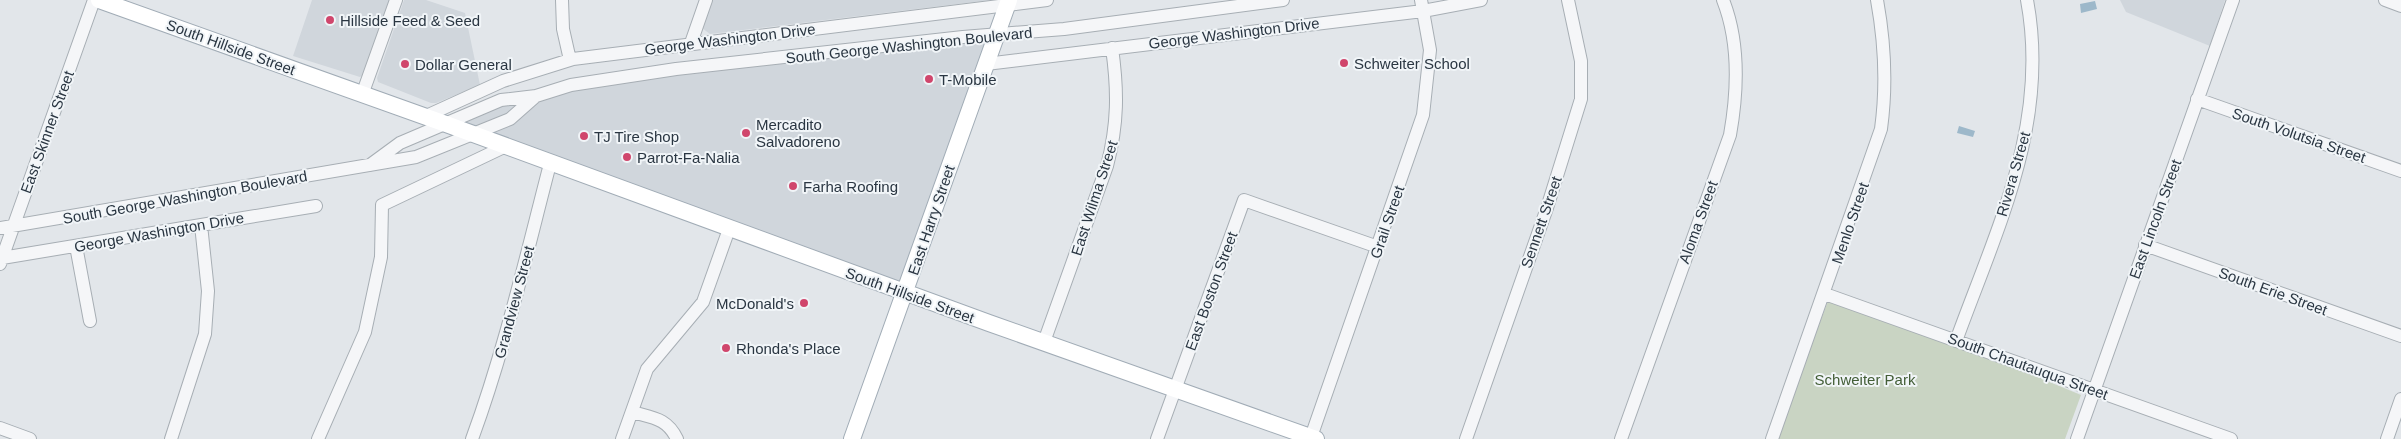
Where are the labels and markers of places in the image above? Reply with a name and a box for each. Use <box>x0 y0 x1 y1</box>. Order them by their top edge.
place label: Hillside Feed & Seed <box>340 12 480 29</box>
marker: Hillside Feed & Seed <box>324 14 336 26</box>
place label: Schweiter School <box>1354 55 1470 72</box>
place label: Dollar General <box>415 56 512 73</box>
marker: Schweiter School <box>1338 57 1350 69</box>
marker: Dollar General <box>399 58 411 70</box>
place label: T-Mobile <box>939 71 997 88</box>
marker: T-Mobile <box>923 73 935 85</box>
place label: Mercadito Salvadoreno <box>756 116 840 150</box>
marker: Mercadito Salvadoreno <box>740 127 752 139</box>
place label: TJ Tire Shop <box>594 128 679 145</box>
marker: TJ Tire Shop <box>578 130 590 142</box>
place label: Parrot-Fa-Nalia <box>637 149 740 166</box>
marker: Parrot-Fa-Nalia <box>621 151 633 163</box>
place label: Farha Roofing <box>803 178 898 195</box>
marker: Farha Roofing <box>787 180 799 192</box>
place label: McDonald's <box>716 295 794 312</box>
marker: McDonald's <box>798 297 810 309</box>
place label: Rhonda's Place <box>736 340 841 357</box>
marker: Rhonda's Place <box>720 342 732 354</box>

